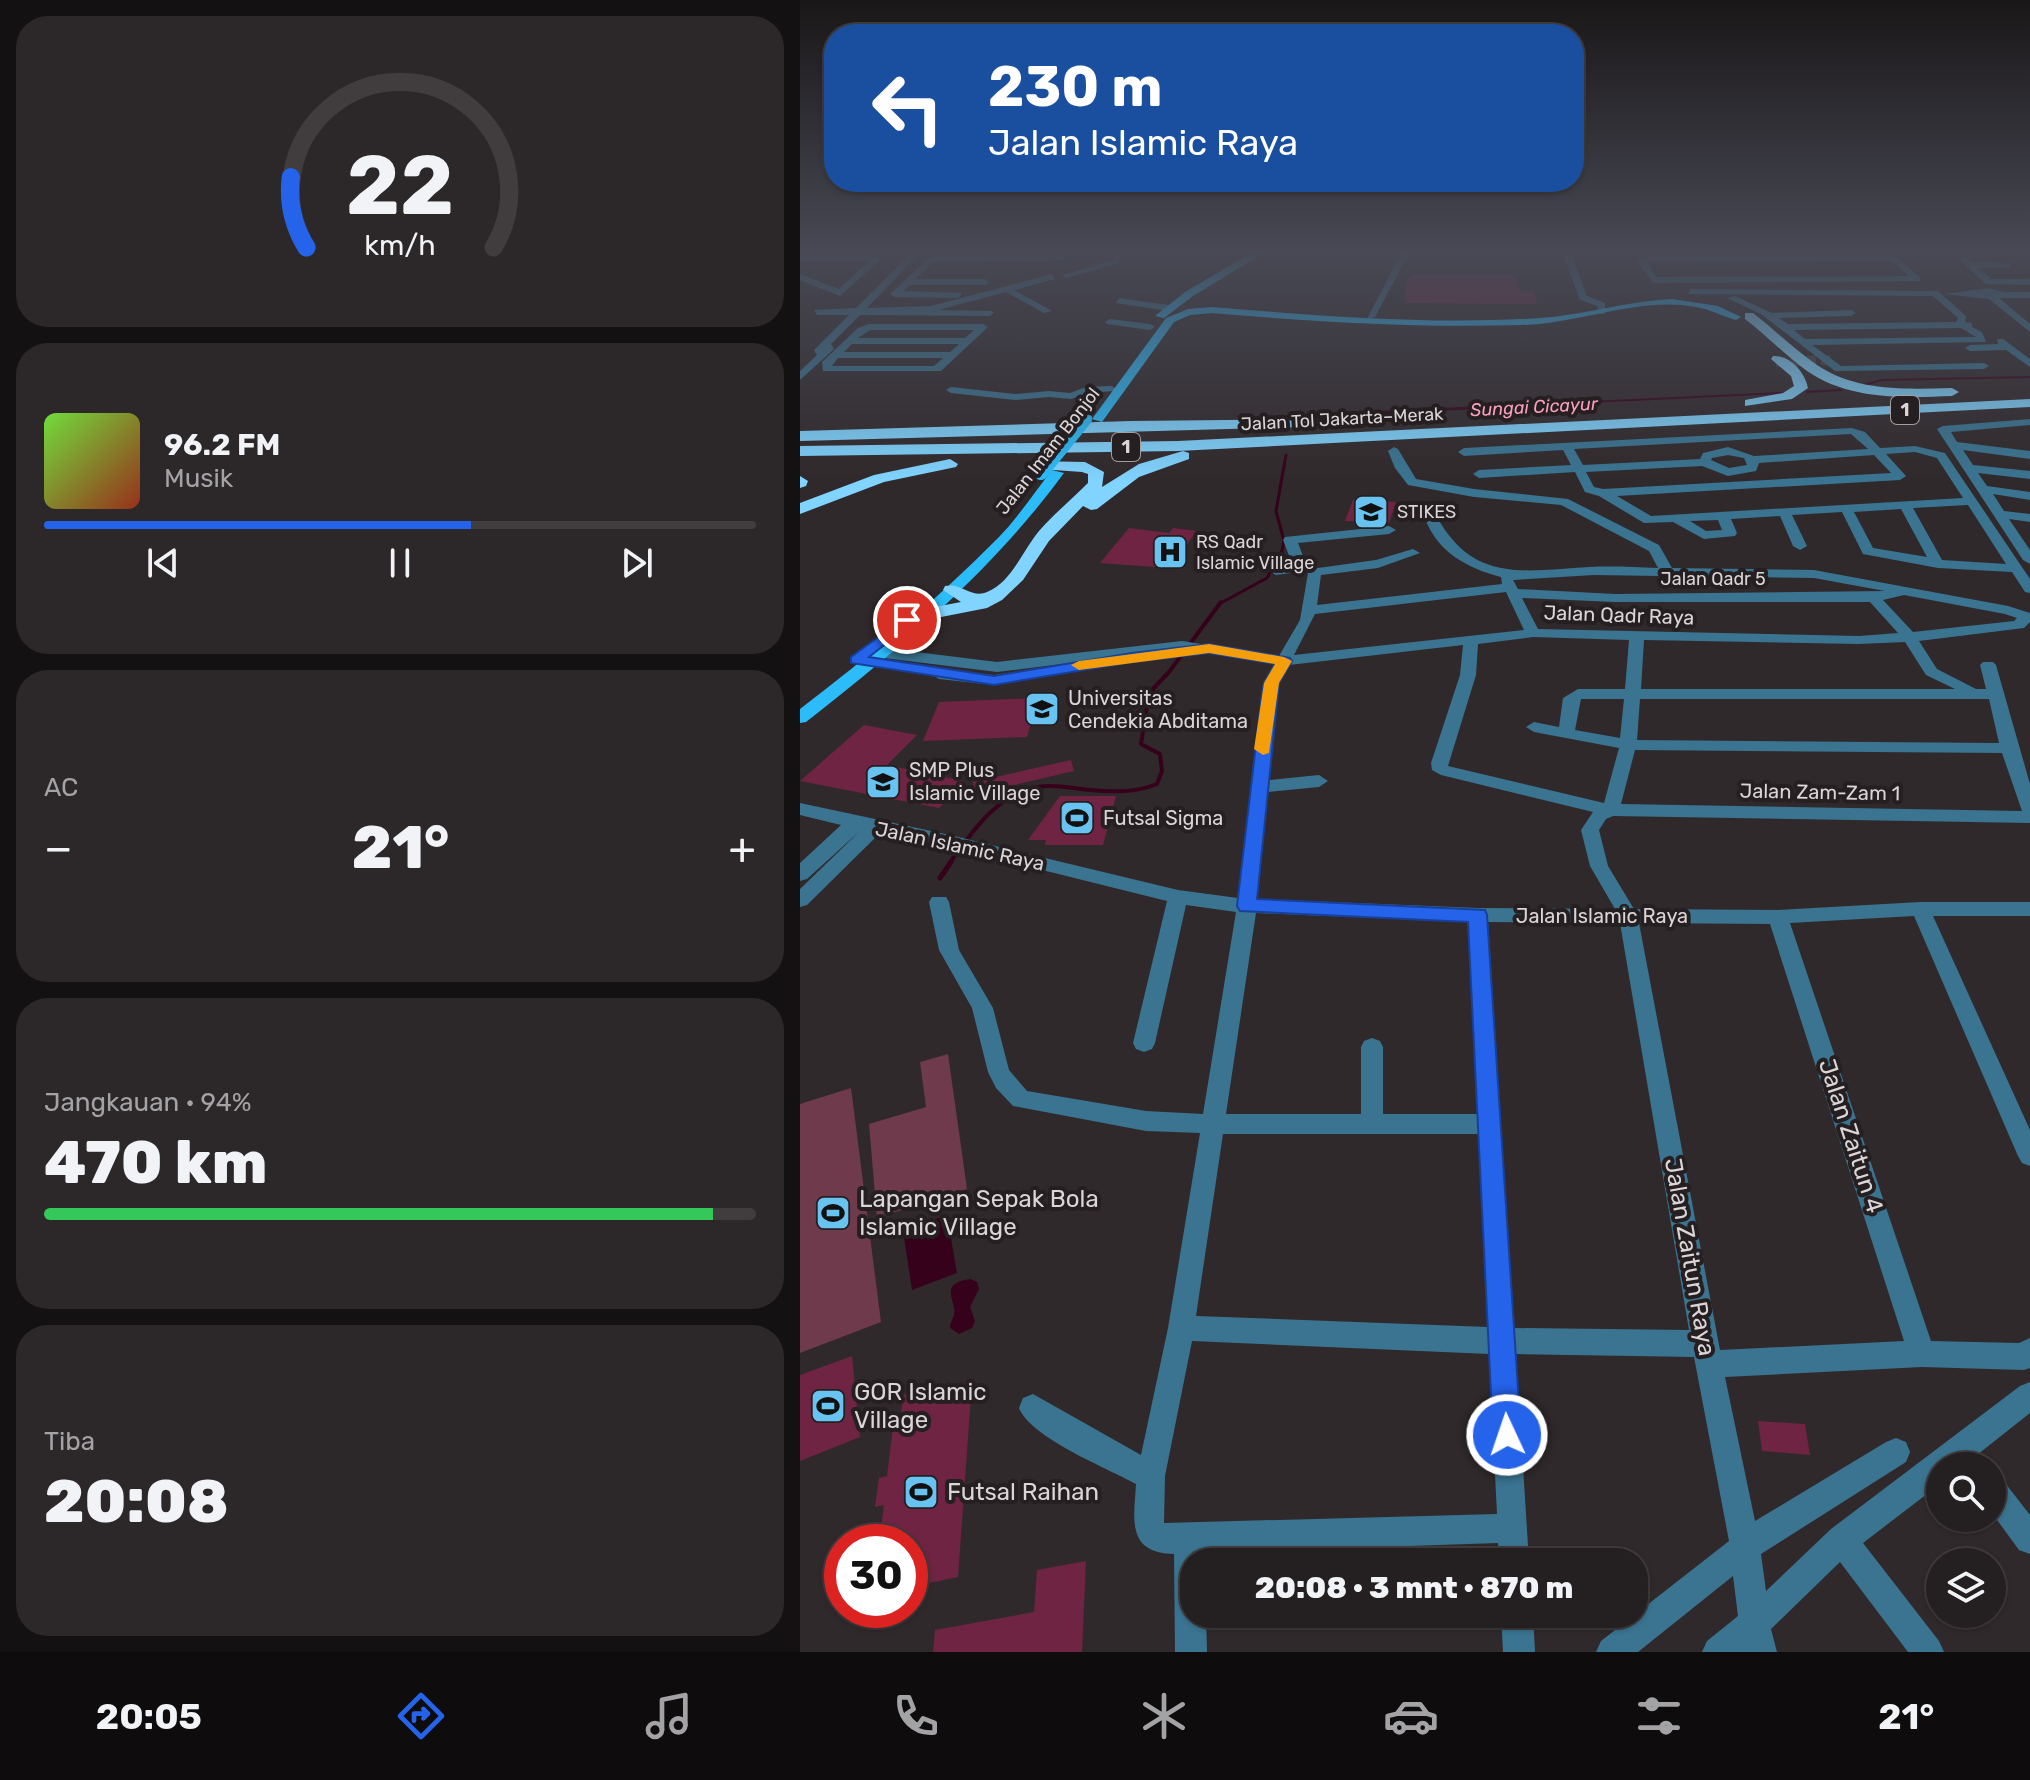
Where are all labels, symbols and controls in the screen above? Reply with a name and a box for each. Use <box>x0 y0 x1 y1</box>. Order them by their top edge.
text: 230 m <box>988 54 1163 120</box>
icon: left <box>856 56 960 160</box>
text: Jalan Islamic Raya <box>988 121 1298 164</box>
text: 22 <box>346 135 454 234</box>
text: km/h <box>364 228 436 262</box>
street label: Jalan Imam Bonjol <box>992 383 1104 519</box>
water label: Sungai Cicayur <box>1470 393 1599 421</box>
road number: 1 <box>1891 396 1919 424</box>
street label: Jalan Tol Jakarta–Merak <box>1240 403 1445 435</box>
text: 96.2 FM <box>164 427 280 463</box>
road number: 1 <box>1112 433 1140 461</box>
text: Musik <box>164 463 233 494</box>
school or university icon: STIKES <box>1352 493 1390 531</box>
place label: STIKES <box>1397 501 1456 523</box>
place label: RS Qadr Islamic Village <box>1196 531 1314 574</box>
hospital icon: RS Qadr Islamic Village <box>1151 533 1189 571</box>
icon: previous <box>141 541 185 585</box>
icon: pause <box>378 541 422 585</box>
icon: next <box>615 541 659 585</box>
street label: Jalan Qadr 5 <box>1660 568 1766 590</box>
pin <box>873 586 941 654</box>
icon: arrive <box>885 598 929 642</box>
street label: Jalan Qadr Raya <box>1543 600 1695 630</box>
place label: Universitas Cendekia Abditama <box>1068 686 1248 733</box>
school or university icon: Universitas Cendekia Abditama <box>1023 690 1061 728</box>
place label: SMP Plus Islamic Village <box>909 758 1040 805</box>
school or university icon: SMP Plus Islamic Village <box>864 763 902 801</box>
text: AC <box>44 772 78 803</box>
street label: Jalan Zam-Zam 1 <box>1740 779 1900 805</box>
sports icon: Futsal Sigma <box>1058 799 1096 837</box>
place label: Futsal Sigma <box>1103 806 1223 830</box>
text: 21° <box>352 812 449 883</box>
street label: Jalan Islamic Raya <box>873 816 1047 876</box>
text: − <box>44 822 73 874</box>
text: + <box>729 822 756 874</box>
street label: Jalan Islamic Raya <box>1516 904 1688 928</box>
street label: Jalan Zaitun 4 <box>1813 1055 1889 1217</box>
text: Jangkauan · 94% <box>44 1087 252 1118</box>
text: 470 km <box>44 1127 267 1198</box>
street label: Jalan Zaitun Raya <box>1659 1156 1721 1358</box>
place label: Lapangan Sepak Bola Islamic Village <box>859 1185 1099 1241</box>
sports icon: Lapangan Sepak Bola Islamic Village <box>814 1194 852 1232</box>
place label: GOR Islamic Village <box>854 1378 986 1434</box>
sports icon: GOR Islamic Village <box>809 1387 847 1425</box>
position arrow <box>1465 1393 1549 1477</box>
text: Tiba <box>44 1426 95 1457</box>
map controls <box>1926 1452 2006 1628</box>
button: search <box>1926 1452 2006 1532</box>
text: 20:08 <box>44 1466 229 1537</box>
sports icon: Futsal Raihan <box>902 1473 940 1511</box>
place label: Futsal Raihan <box>947 1478 1099 1506</box>
speed limit sign: 30 <box>824 1524 928 1628</box>
button: layers <box>1926 1548 2006 1628</box>
text: 20:08 · 3 mnt · 870 m <box>1255 1570 1573 1606</box>
icon: directions <box>393 1688 449 1744</box>
icon: music <box>641 1688 697 1744</box>
icon: phone <box>888 1688 944 1744</box>
icon: climate <box>1136 1688 1192 1744</box>
icon: car <box>1383 1688 1439 1744</box>
icon: filters <box>1631 1688 1687 1744</box>
text: 20:05 <box>96 1695 202 1738</box>
text: 21° <box>1878 1695 1934 1738</box>

